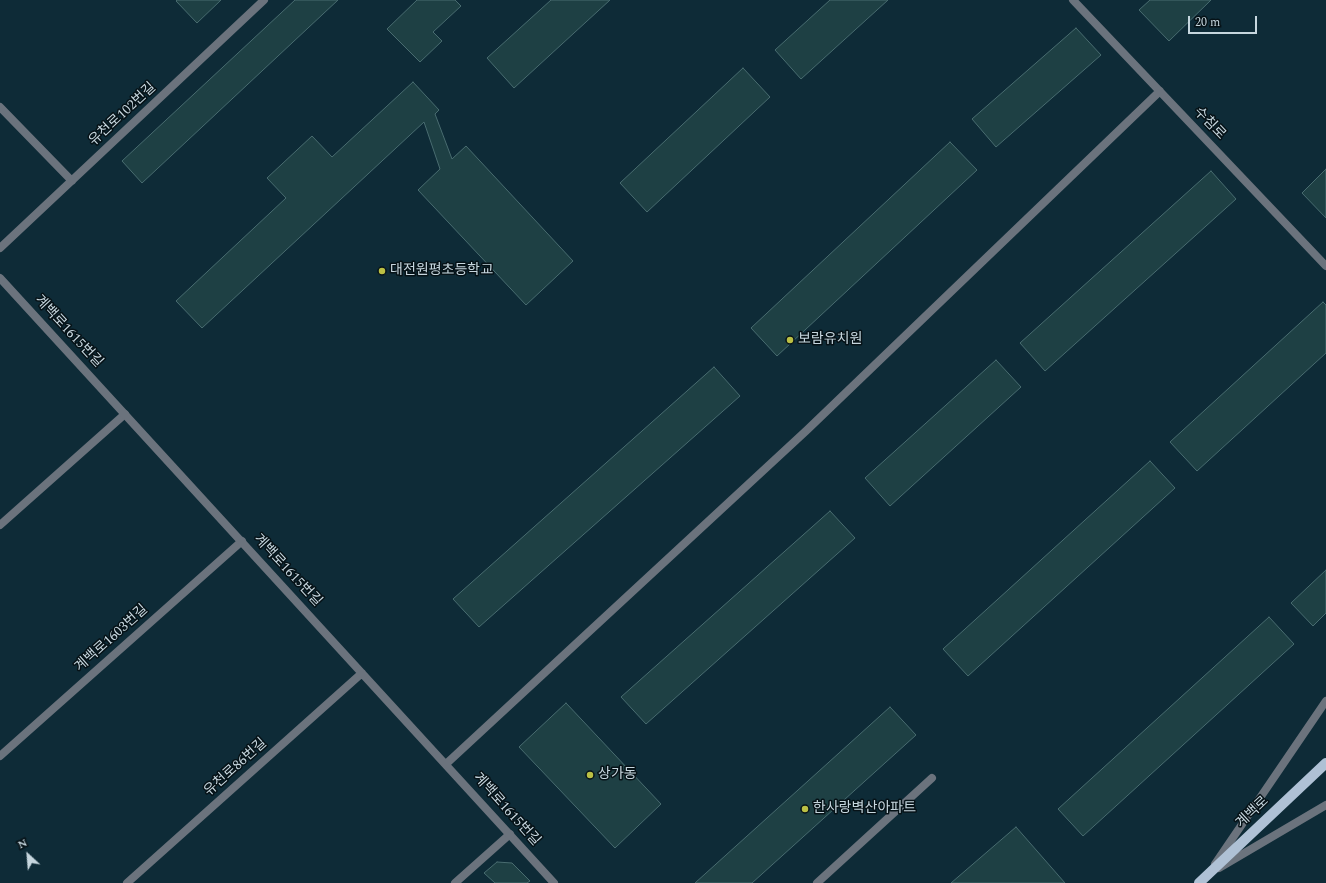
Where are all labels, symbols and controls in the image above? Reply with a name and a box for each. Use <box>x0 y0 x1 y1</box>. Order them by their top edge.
scale bar <box>1190 8 1259 34</box>
text: 20 m <box>1195 13 1220 32</box>
street label: 유천로102번길 <box>86 80 160 150</box>
street label: 수침로 <box>1190 104 1228 144</box>
place label: 대전원평초등학교 <box>390 263 493 279</box>
marker: 대전원평초등학교 <box>377 266 387 276</box>
street label: 계백로1615번길 <box>30 292 106 372</box>
place label: 보람유치원 <box>798 332 862 348</box>
marker: 보람유치원 <box>785 335 795 345</box>
street label: 계백로1615번길 <box>249 531 325 611</box>
street label: 계백로1603번길 <box>72 602 152 676</box>
street label: 유천로86번길 <box>201 736 271 800</box>
place label: 상가동 <box>598 767 637 783</box>
street label: 계백로1615번길 <box>469 770 543 850</box>
marker: 상가동 <box>585 770 595 780</box>
street label: 계백로 <box>1233 794 1273 832</box>
place label: 한사랑벽산아파트 <box>813 801 916 817</box>
marker: 한사랑벽산아파트 <box>800 804 810 814</box>
text: N <box>15 834 30 853</box>
north arrow <box>8 835 48 875</box>

